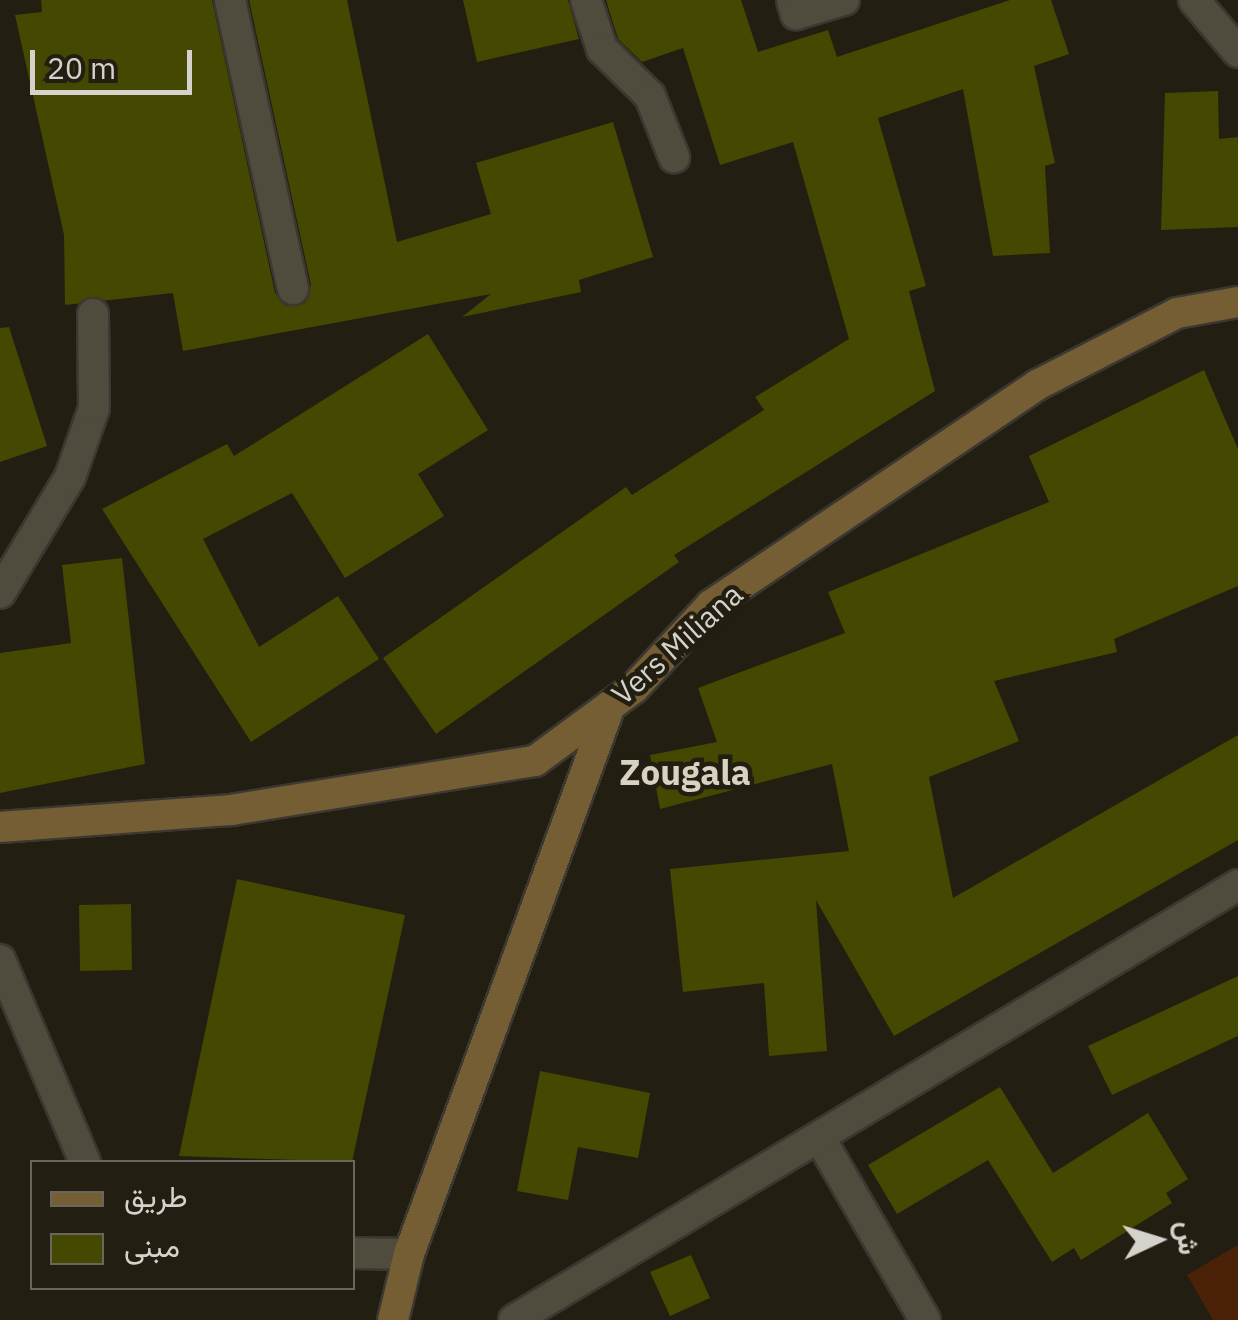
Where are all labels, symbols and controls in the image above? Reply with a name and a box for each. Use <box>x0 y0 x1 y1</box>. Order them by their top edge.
scale bar <box>35 30 198 92</box>
text: 20 m <box>47 48 116 87</box>
street label: Vers Miliana <box>604 576 750 712</box>
district label: Zougala <box>619 751 751 793</box>
legend <box>30 1160 355 1290</box>
text: طريق <box>124 1176 188 1215</box>
north arrow <box>1108 1190 1208 1290</box>
text: ش <box>1169 1220 1208 1256</box>
text: مبنى <box>124 1226 180 1265</box>

